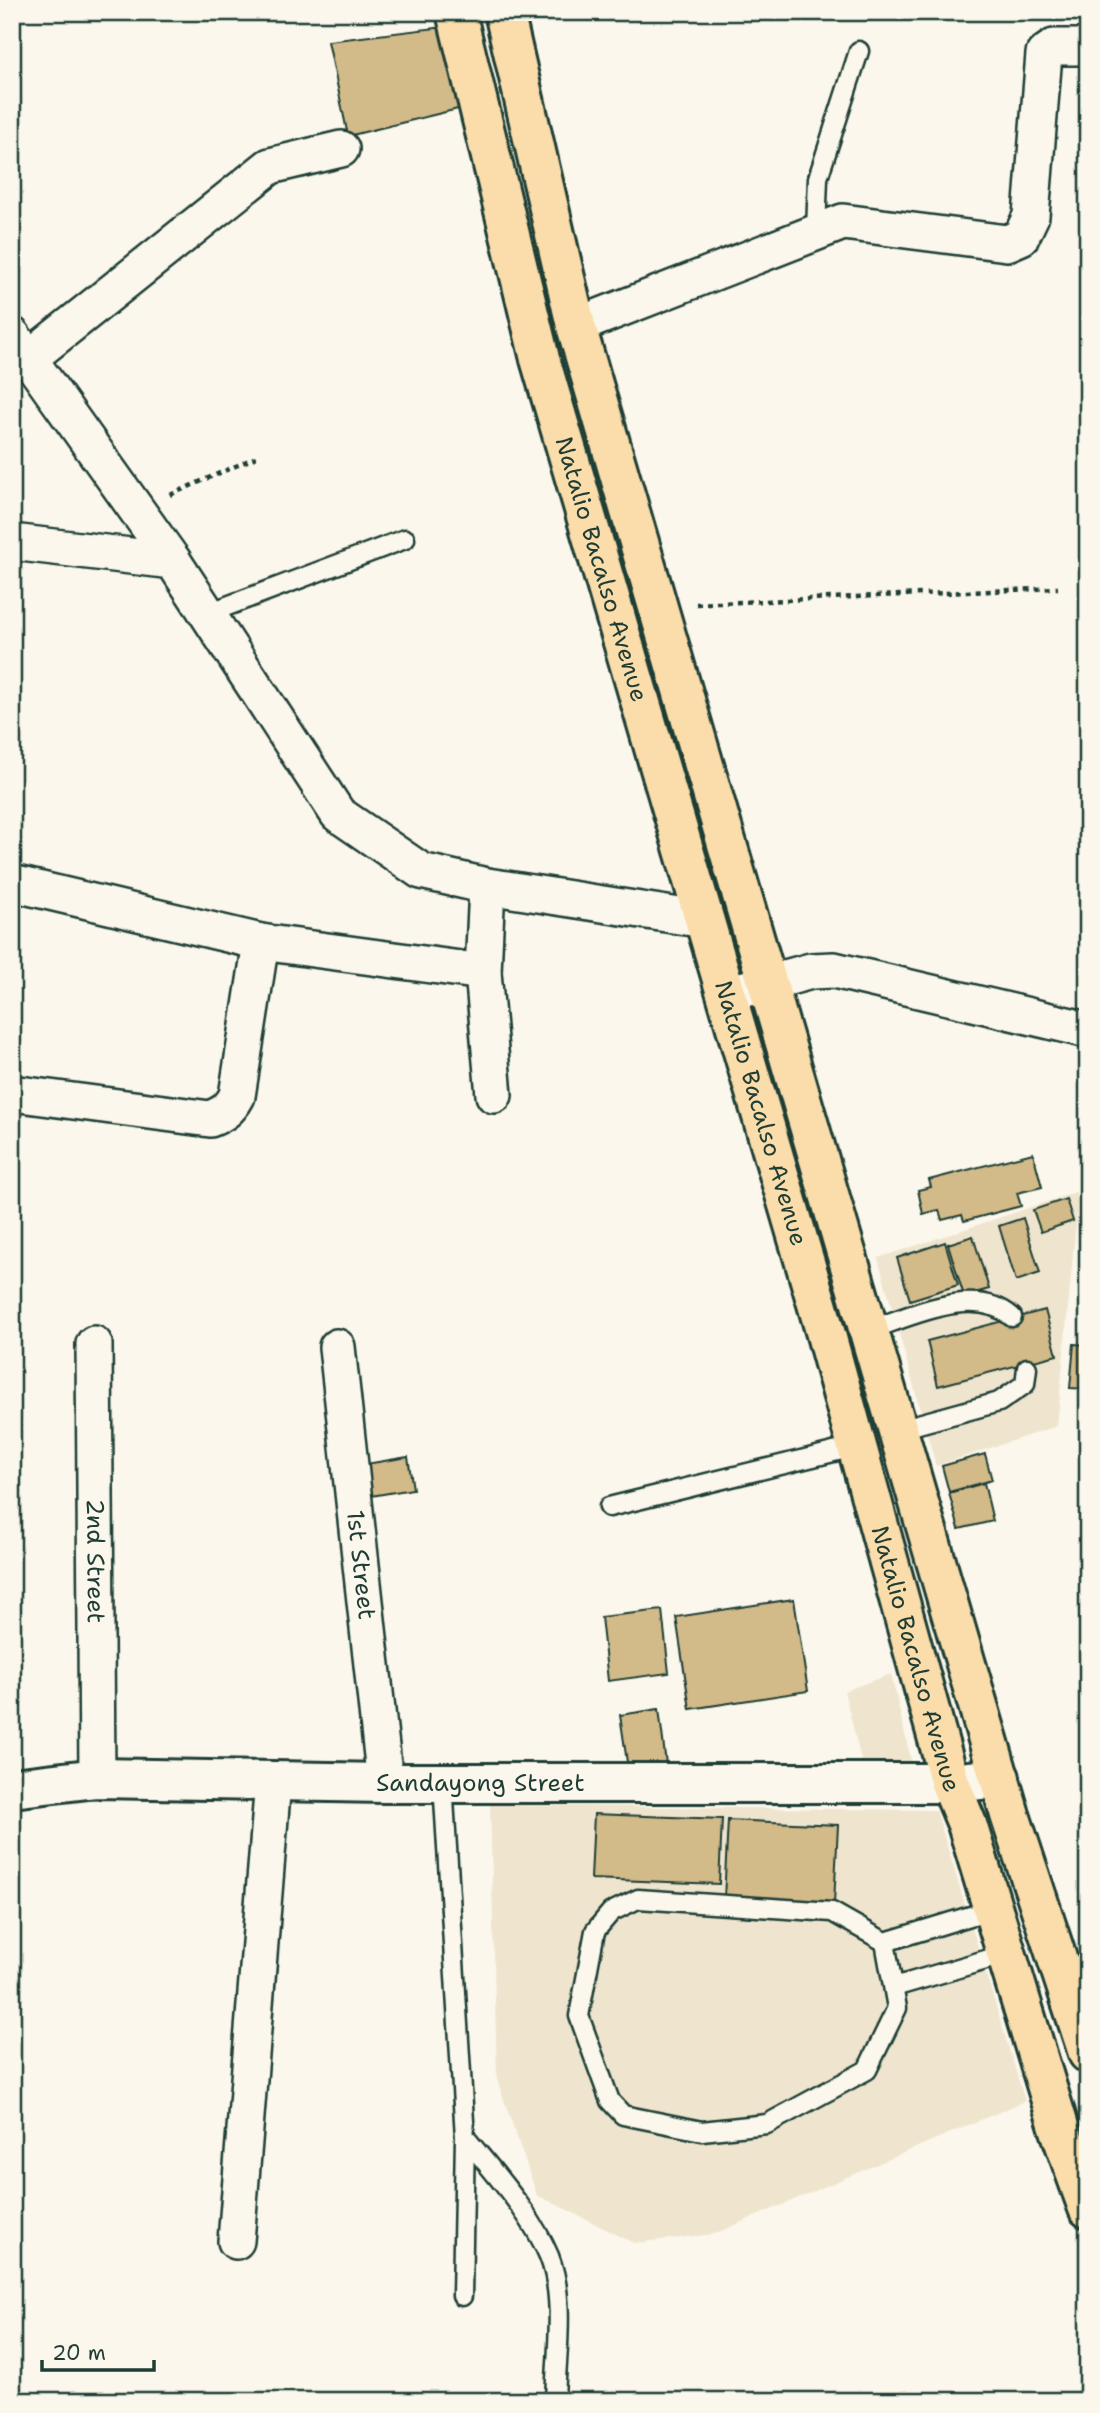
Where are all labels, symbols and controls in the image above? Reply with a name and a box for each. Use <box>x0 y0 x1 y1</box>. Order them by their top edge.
street label: Natalio Bacalso Avenue <box>548 433 656 706</box>
street label: Natalio Bacalso Avenue <box>707 977 815 1250</box>
street label: 2nd Street <box>79 1499 112 1623</box>
street label: 1st Street <box>339 1508 383 1621</box>
street label: Natalio Bacalso Avenue <box>864 1522 968 1797</box>
street label: Sandayong Street <box>376 1767 585 1799</box>
scale bar <box>42 2329 154 2373</box>
text: 20 m <box>52 2339 106 2367</box>

